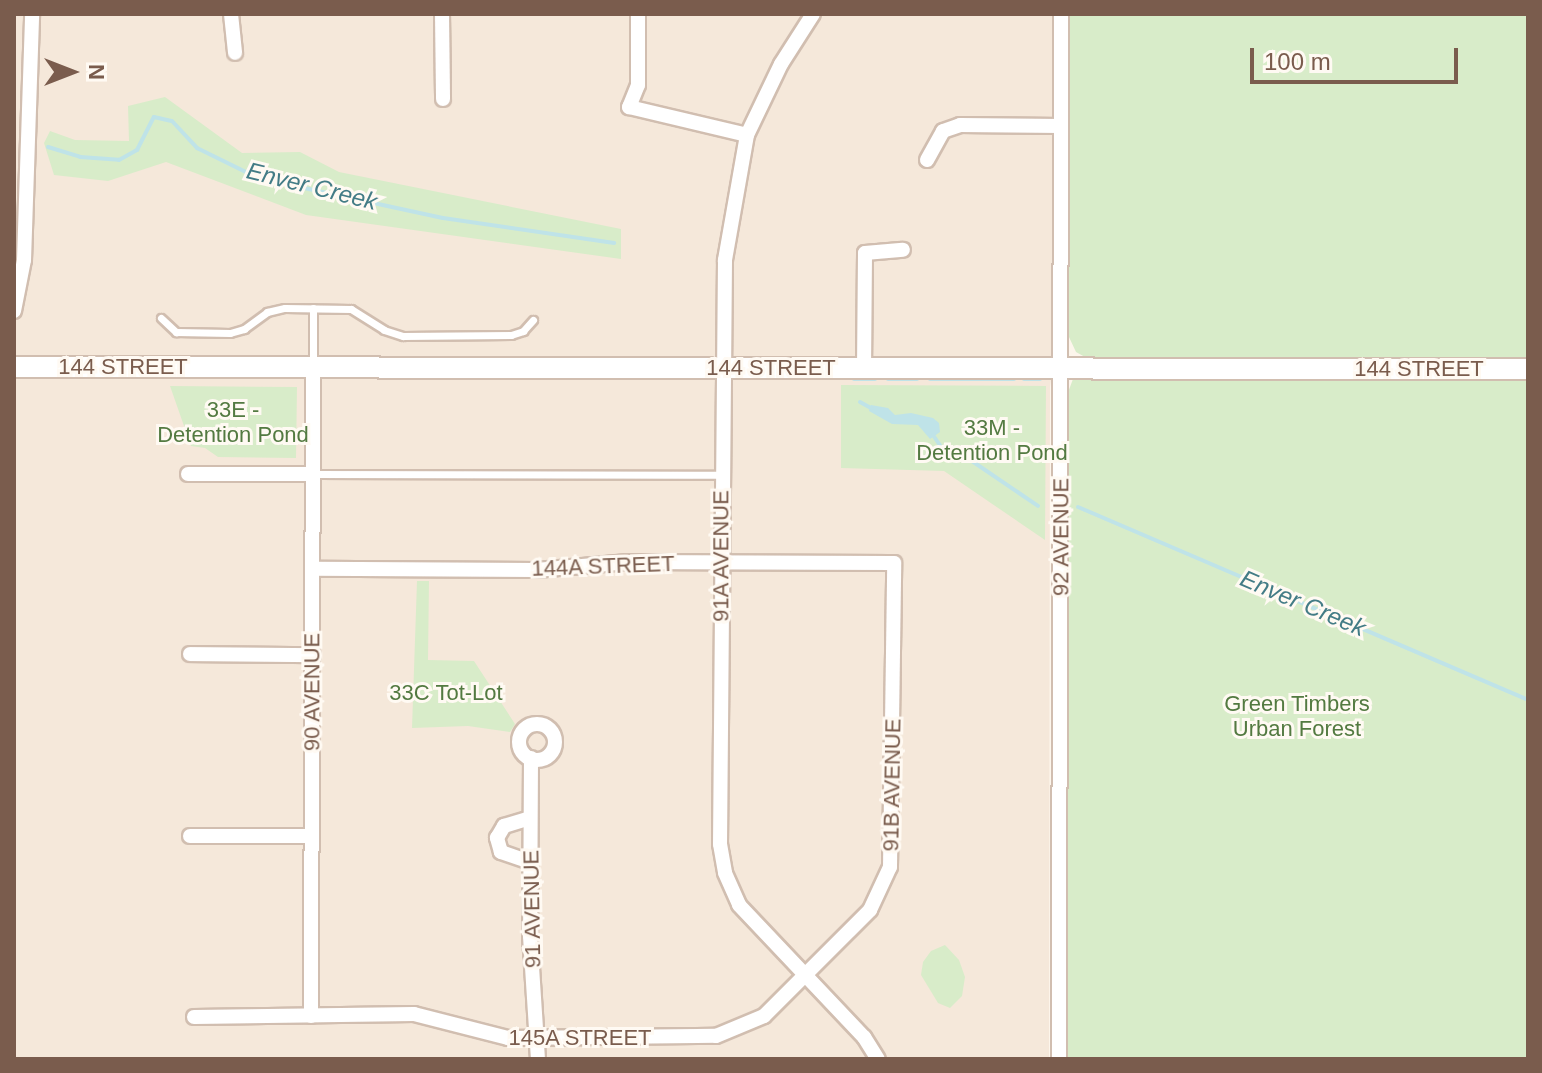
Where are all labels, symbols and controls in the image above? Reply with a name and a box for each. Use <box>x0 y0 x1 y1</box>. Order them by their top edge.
north arrow <box>32 32 112 112</box>
scale bar <box>1254 32 1462 82</box>
text: 100 m <box>1264 48 1331 75</box>
text: N <box>84 64 109 80</box>
water label: Enver Creek <box>244 156 380 216</box>
street label: 144 STREET <box>58 354 188 380</box>
street label: 144 STREET <box>706 355 836 381</box>
street label: 144 STREET <box>1354 356 1484 382</box>
park label: 33E - Detention Pond <box>157 396 309 448</box>
park label: 33M - Detention Pond <box>916 414 1068 466</box>
street label: 92 AVENUE <box>1048 477 1074 597</box>
street label: 91A AVENUE <box>708 489 734 623</box>
street label: 144A STREET <box>530 550 676 582</box>
water label: Enver Creek <box>1236 564 1370 642</box>
street label: 90 AVENUE <box>299 632 325 752</box>
park label: 33C Tot-Lot <box>389 680 503 706</box>
park label: Green Timbers Urban Forest <box>1224 690 1370 742</box>
street label: 91B AVENUE <box>878 718 906 852</box>
street label: 91 AVENUE <box>518 849 546 969</box>
street label: 145A STREET <box>508 1025 652 1051</box>

